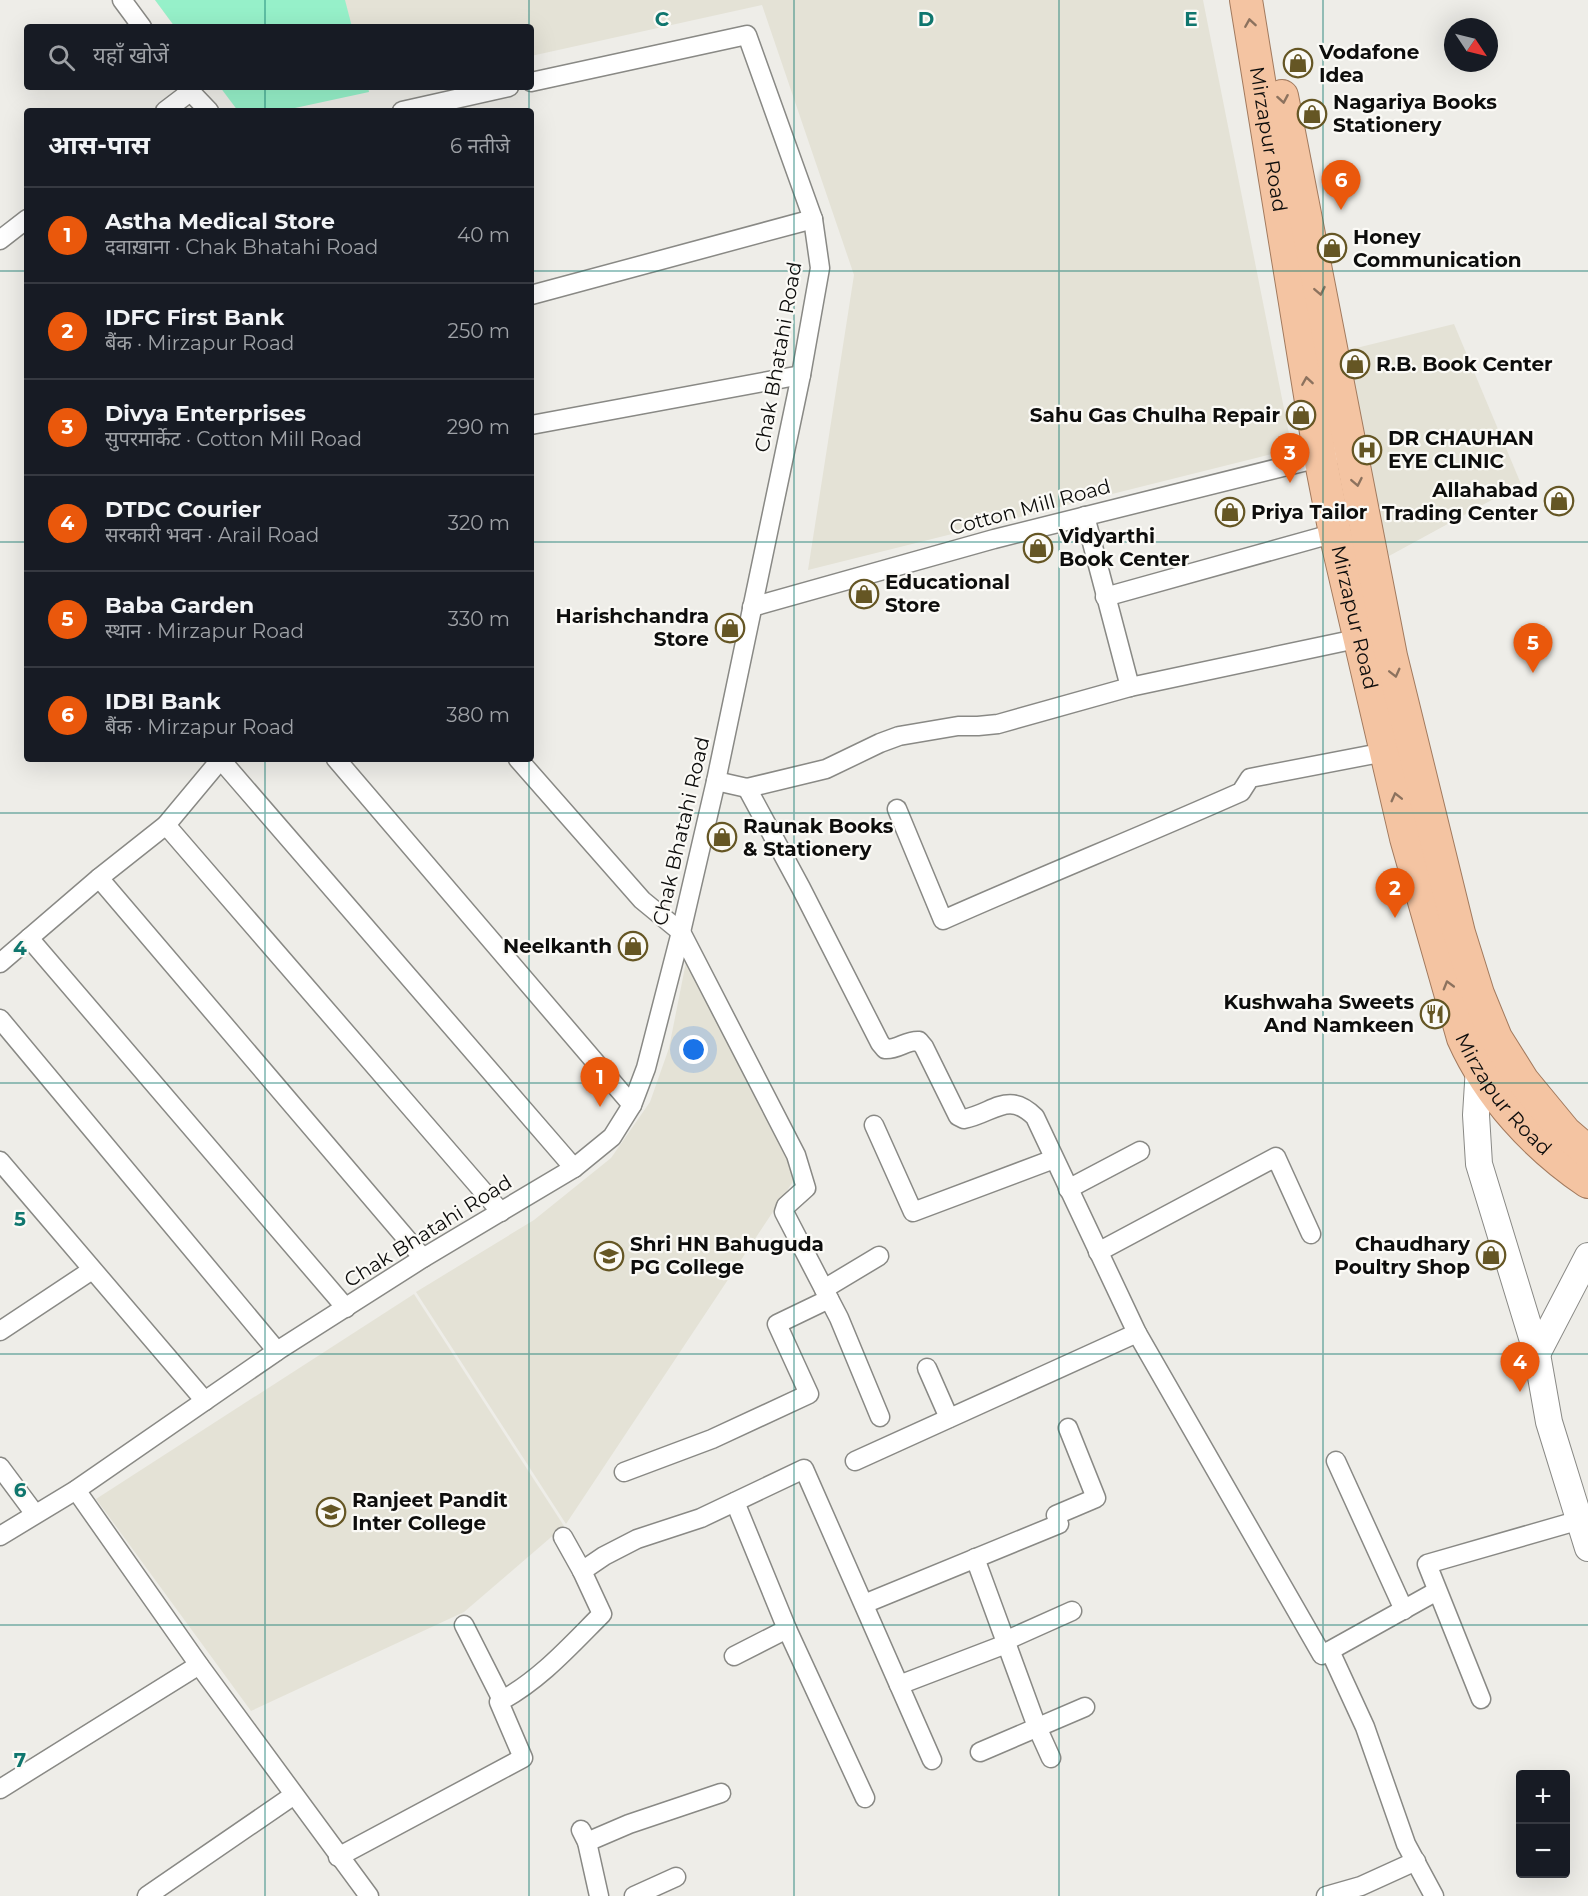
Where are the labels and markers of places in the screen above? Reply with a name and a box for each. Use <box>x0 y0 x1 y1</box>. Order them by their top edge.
place label: Vodafone Idea <box>1318 40 1419 87</box>
shop icon: Vodafone Idea <box>1282 47 1314 79</box>
place label: Nagariya Books Stationery <box>1333 90 1497 137</box>
shop icon: Nagariya Books Stationery <box>1296 98 1328 130</box>
pin: 6 <box>1322 160 1360 210</box>
place label: Honey Communication <box>1353 225 1522 272</box>
shop icon: Honey Communication <box>1316 232 1348 264</box>
shop icon: R.B. Book Center <box>1339 348 1371 380</box>
place label: R.B. Book Center <box>1376 352 1553 376</box>
shop icon: Sahu Gas Chulha Repair <box>1285 399 1317 431</box>
place label: Sahu Gas Chulha Repair <box>1030 403 1280 427</box>
place label: DR CHAUHAN EYE CLINIC <box>1388 426 1534 473</box>
pin: 3 <box>1270 434 1310 483</box>
hospital icon: DR CHAUHAN EYE CLINIC <box>1351 434 1383 466</box>
place label: Allahabad Trading Center <box>1382 478 1538 525</box>
shop icon: Allahabad Trading Center <box>1543 485 1575 517</box>
shop icon: Priya Tailor <box>1214 496 1246 528</box>
place label: Priya Tailor <box>1251 500 1368 524</box>
place label: Vidyarthi Book Center <box>1058 524 1190 571</box>
shop icon: Vidyarthi Book Center <box>1022 532 1054 564</box>
place label: Educational Store <box>885 570 1010 617</box>
shop icon: Educational Store <box>848 578 880 610</box>
place label: Harishchandra Store <box>556 604 709 651</box>
shop icon: Harishchandra Store <box>714 612 746 644</box>
pin: 5 <box>1514 624 1552 673</box>
place label: Raunak Books & Stationery <box>743 814 894 861</box>
shop icon: Raunak Books & Stationery <box>706 821 738 853</box>
pin: 2 <box>1376 868 1414 918</box>
shop icon: Neelkanth <box>617 930 649 962</box>
place label: Neelkanth <box>503 934 612 958</box>
place label: Kushwaha Sweets And Namkeen <box>1224 990 1414 1037</box>
restaurant icon: Kushwaha Sweets And Namkeen <box>1419 998 1451 1030</box>
pin: 1 <box>580 1058 620 1107</box>
place label: Shri HN Bahuguda PG College <box>630 1232 824 1279</box>
place label: Chaudhary Poultry Shop <box>1334 1232 1471 1279</box>
shop icon: Chaudhary Poultry Shop <box>1475 1239 1507 1271</box>
school or university icon: Shri HN Bahuguda PG College <box>593 1240 625 1272</box>
pin: 4 <box>1500 1342 1540 1392</box>
place label: Ranjeet Pandit Inter College <box>352 1488 508 1535</box>
school or university icon: Ranjeet Pandit Inter College <box>315 1496 347 1528</box>

